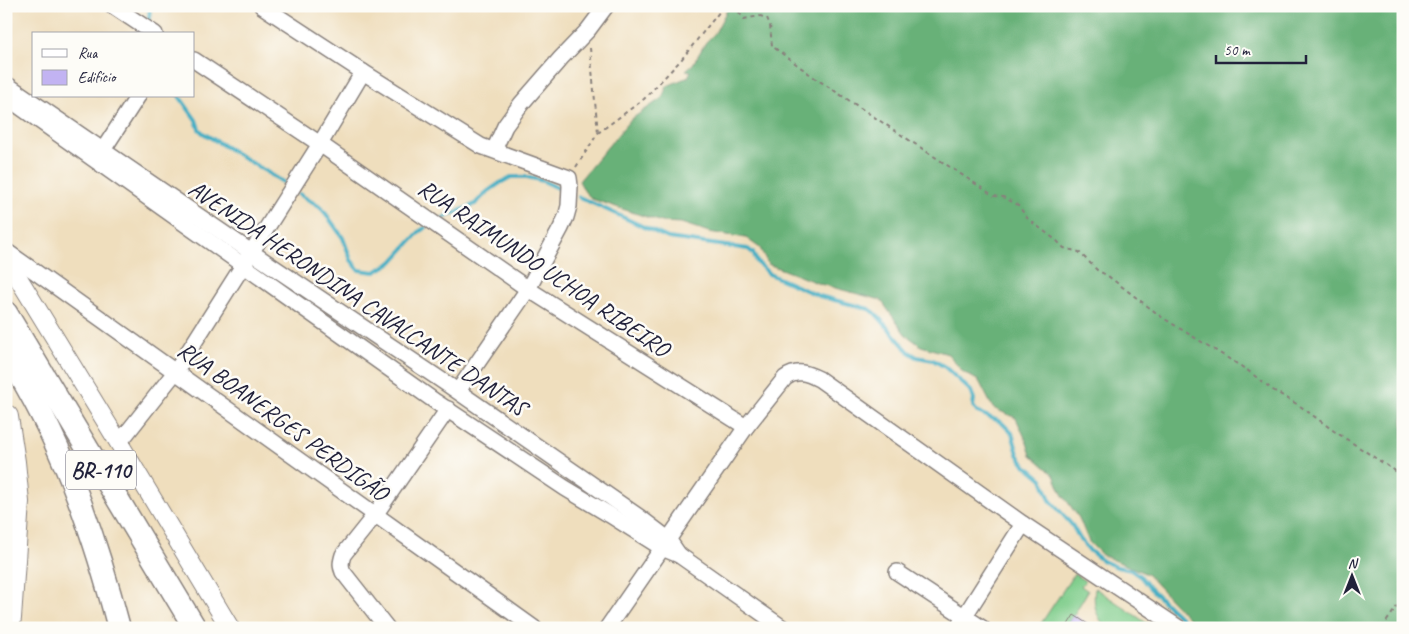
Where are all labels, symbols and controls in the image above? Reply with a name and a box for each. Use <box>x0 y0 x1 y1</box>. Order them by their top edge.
legend <box>32 32 195 98</box>
scale bar <box>1216 32 1306 64</box>
text: 50 m <box>1224 41 1251 60</box>
text: Rua <box>78 44 98 63</box>
text: Edifício <box>78 68 117 87</box>
street label: AVENIDA HERONDINA CAVALCANTE DANTAS <box>183 173 536 425</box>
street label: RUA RAIMUNDO UCHOA RIBEIRO <box>413 173 678 365</box>
street label: RUA BOANERGES PERDIGÃO <box>172 335 397 509</box>
road number: BR-110 <box>66 450 136 490</box>
north arrow <box>1326 552 1376 602</box>
text: N <box>1348 555 1359 572</box>

